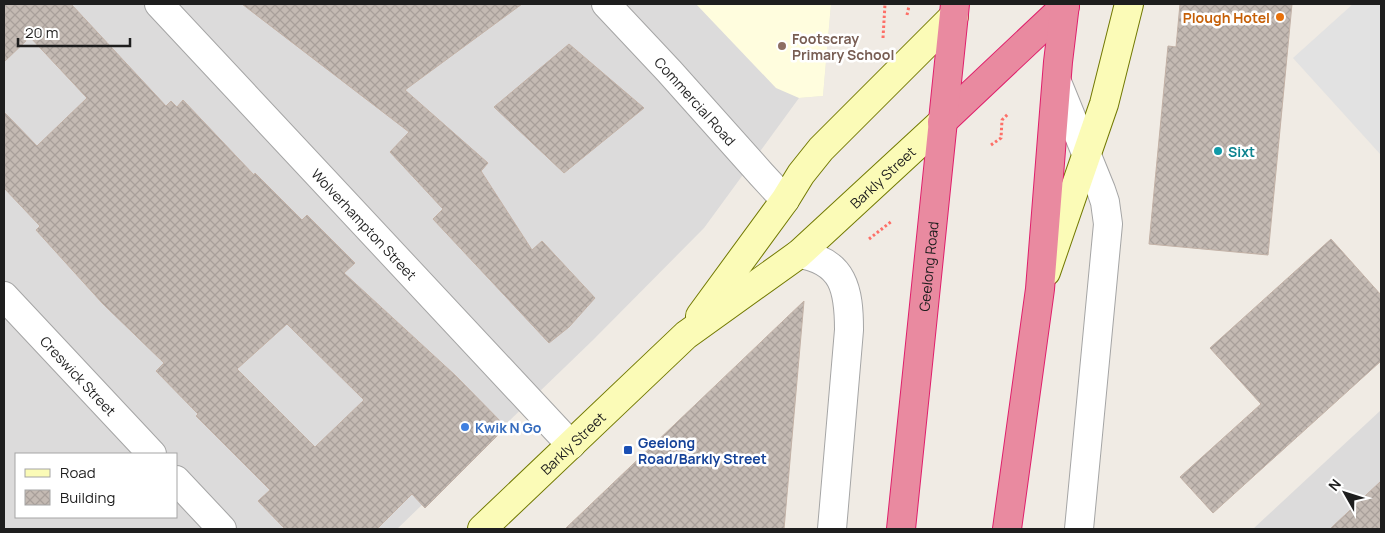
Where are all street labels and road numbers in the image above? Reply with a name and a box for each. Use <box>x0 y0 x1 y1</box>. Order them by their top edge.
street label: Commercial Road <box>651 52 740 149</box>
street label: Barkly Street <box>845 142 920 212</box>
street label: Wolverhampton Street <box>308 164 422 284</box>
street label: Geelong Road <box>914 220 942 312</box>
street label: Creswick Street <box>36 331 121 420</box>
street label: Barkly Street <box>536 407 609 478</box>

